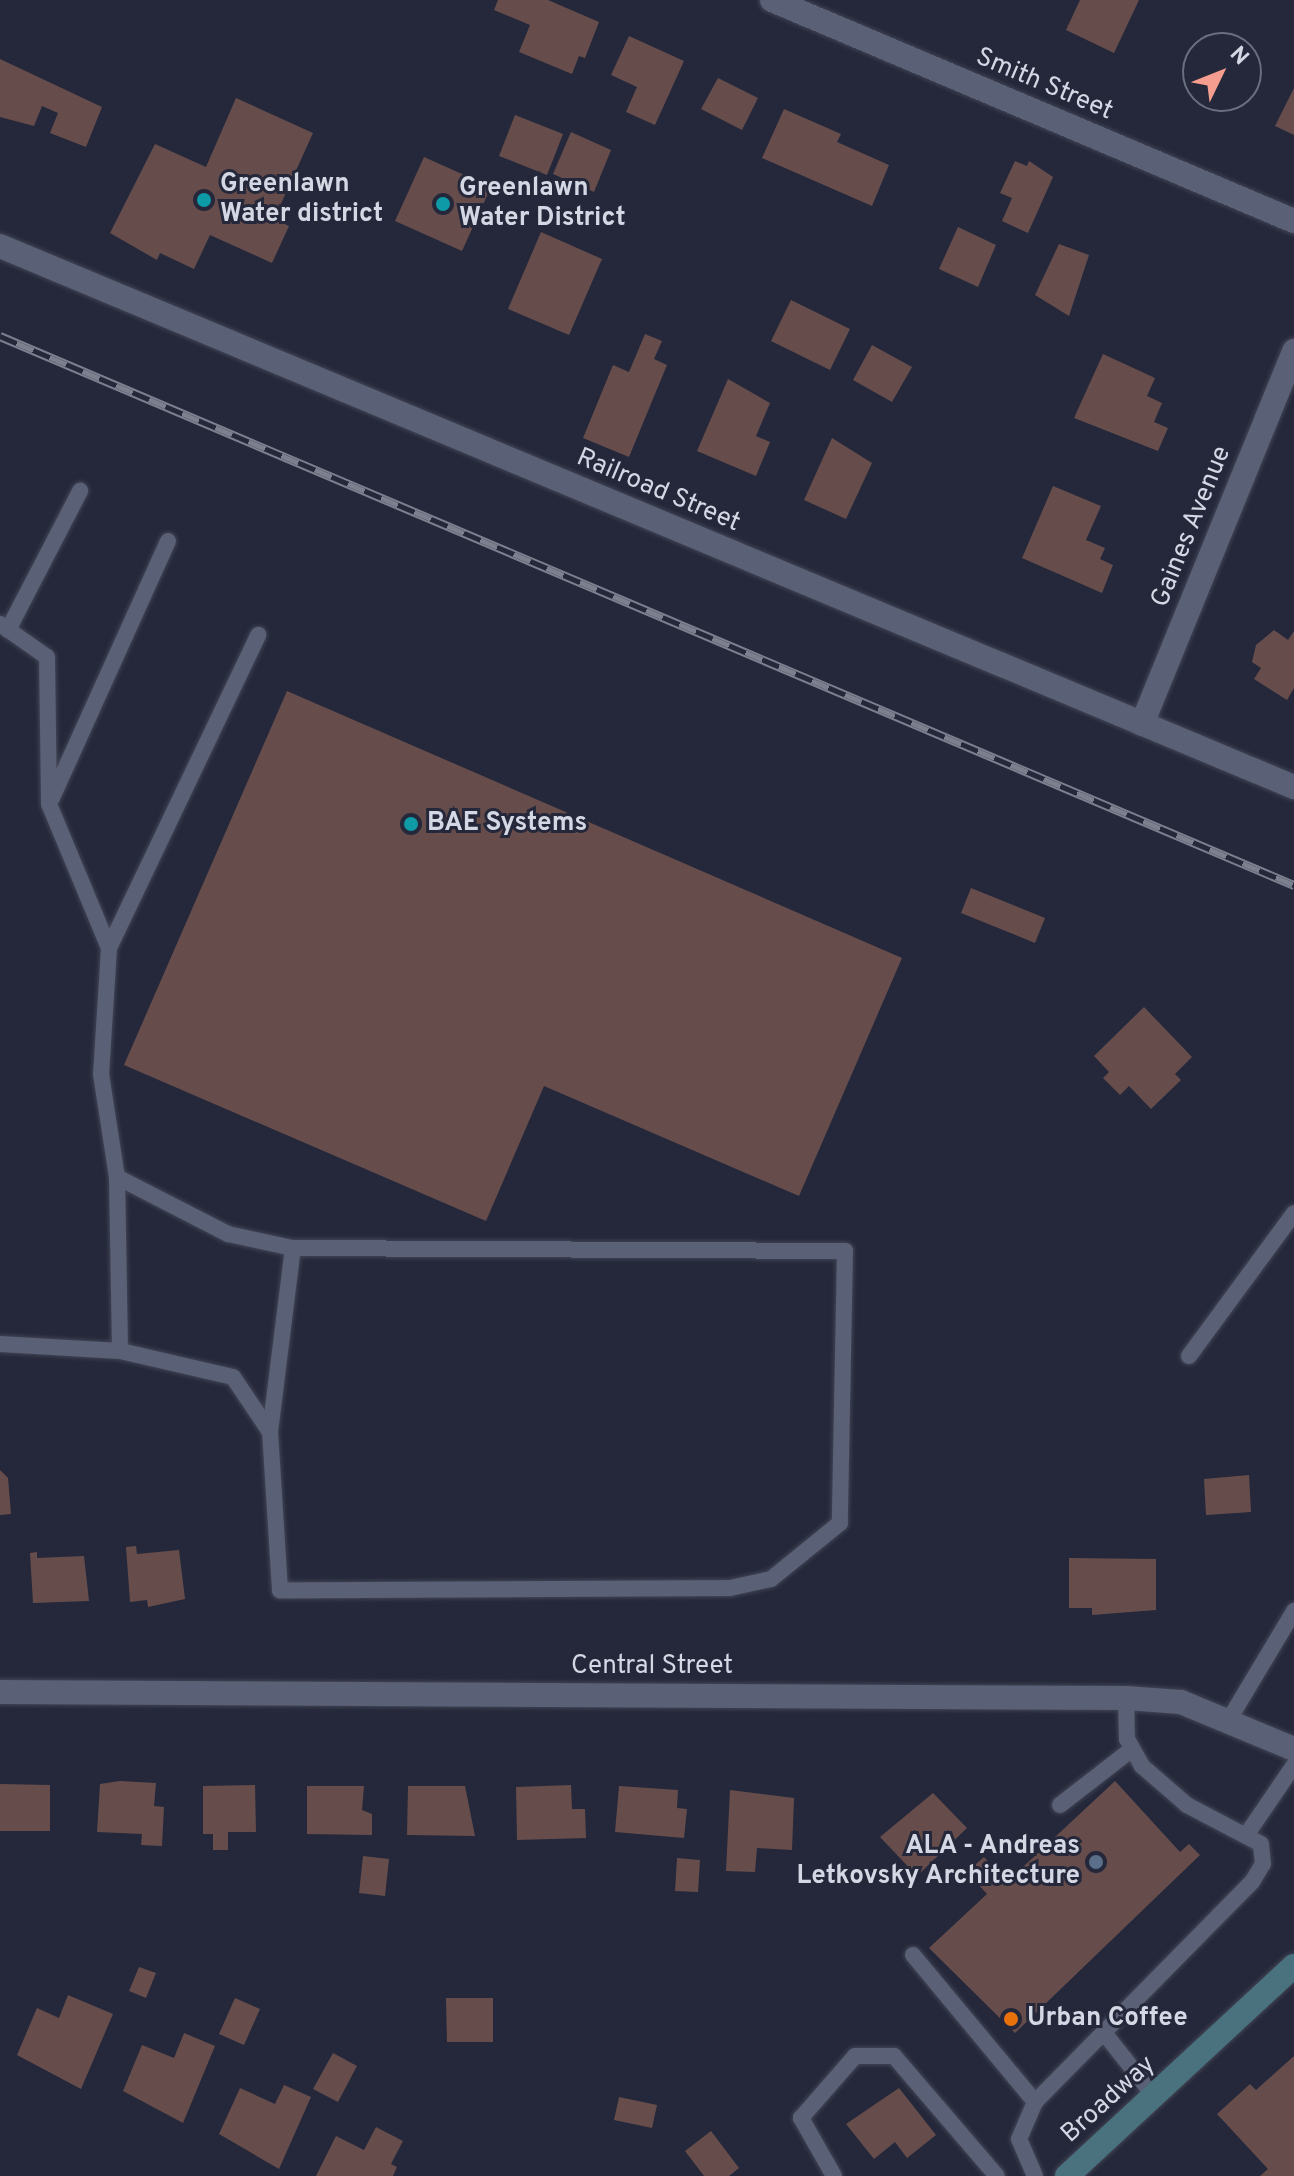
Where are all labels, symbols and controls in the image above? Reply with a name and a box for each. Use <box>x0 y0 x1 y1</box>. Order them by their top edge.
north arrow <box>1182 32 1262 112</box>
street label: Smith Street <box>971 42 1117 128</box>
text: N <box>1223 42 1254 72</box>
place label: Greenlawn Water district <box>220 169 383 230</box>
place label: Greenlawn Water District <box>459 173 626 234</box>
marker: Greenlawn Water district <box>195 191 213 209</box>
marker: Greenlawn Water District <box>434 195 452 213</box>
street label: Gaines Avenue <box>1145 441 1239 613</box>
street label: Railroad Street <box>571 442 745 540</box>
place label: BAE Systems <box>427 808 587 840</box>
marker: BAE Systems <box>402 815 420 833</box>
street label: Central Street <box>571 1651 733 1683</box>
place label: ALA - Andreas Letkovsky Architecture <box>796 1831 1080 1892</box>
marker: ALA - Andreas Letkovsky Architecture <box>1087 1853 1105 1871</box>
place label: Urban Coffee <box>1027 2003 1188 2035</box>
marker: Urban Coffee <box>1002 2010 1020 2028</box>
street label: Broadway <box>1056 2050 1162 2150</box>

